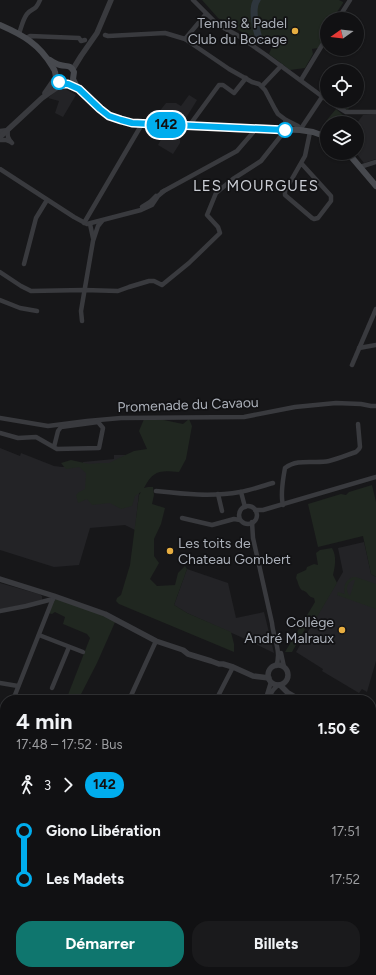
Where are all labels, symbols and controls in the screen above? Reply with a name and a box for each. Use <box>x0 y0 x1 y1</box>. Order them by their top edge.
north arrow <box>320 12 364 56</box>
map controls <box>320 12 364 160</box>
place label: Tennis & Padel Club du Bocage <box>188 15 287 48</box>
marker: Tennis & Padel Club du Bocage <box>290 26 300 36</box>
button: locate <box>320 64 364 108</box>
unlabelled marker <box>51 74 67 90</box>
line badge: 142 <box>143 112 189 138</box>
text: 142 <box>155 116 177 133</box>
button: layers <box>320 116 364 160</box>
unlabelled marker <box>277 122 293 138</box>
district label: LES MOURGUES <box>193 177 319 195</box>
street label: Promenade du Cavaou <box>117 394 259 416</box>
place label: Les toits de Chateau Gombert <box>178 535 291 568</box>
marker: Les toits de Chateau Gombert <box>165 546 175 556</box>
place label: Collège André Malraux <box>244 614 334 647</box>
marker: Collège André Malraux <box>337 625 347 635</box>
text: 4 min <box>16 708 73 735</box>
text: 1.50 € <box>318 720 360 738</box>
text: 17:48 – 17:52 · Bus <box>16 737 123 752</box>
icon: walk <box>16 774 38 796</box>
icon: forward <box>57 774 79 796</box>
text: 142 <box>93 776 116 793</box>
text: 3 <box>44 778 51 793</box>
text: Giono Libération <box>46 822 161 840</box>
text: 17:51 <box>332 824 360 839</box>
text: Les Madets <box>46 870 124 888</box>
text: 17:52 <box>330 872 360 887</box>
button: Démarrer <box>16 921 184 967</box>
button: Billets <box>192 921 360 967</box>

